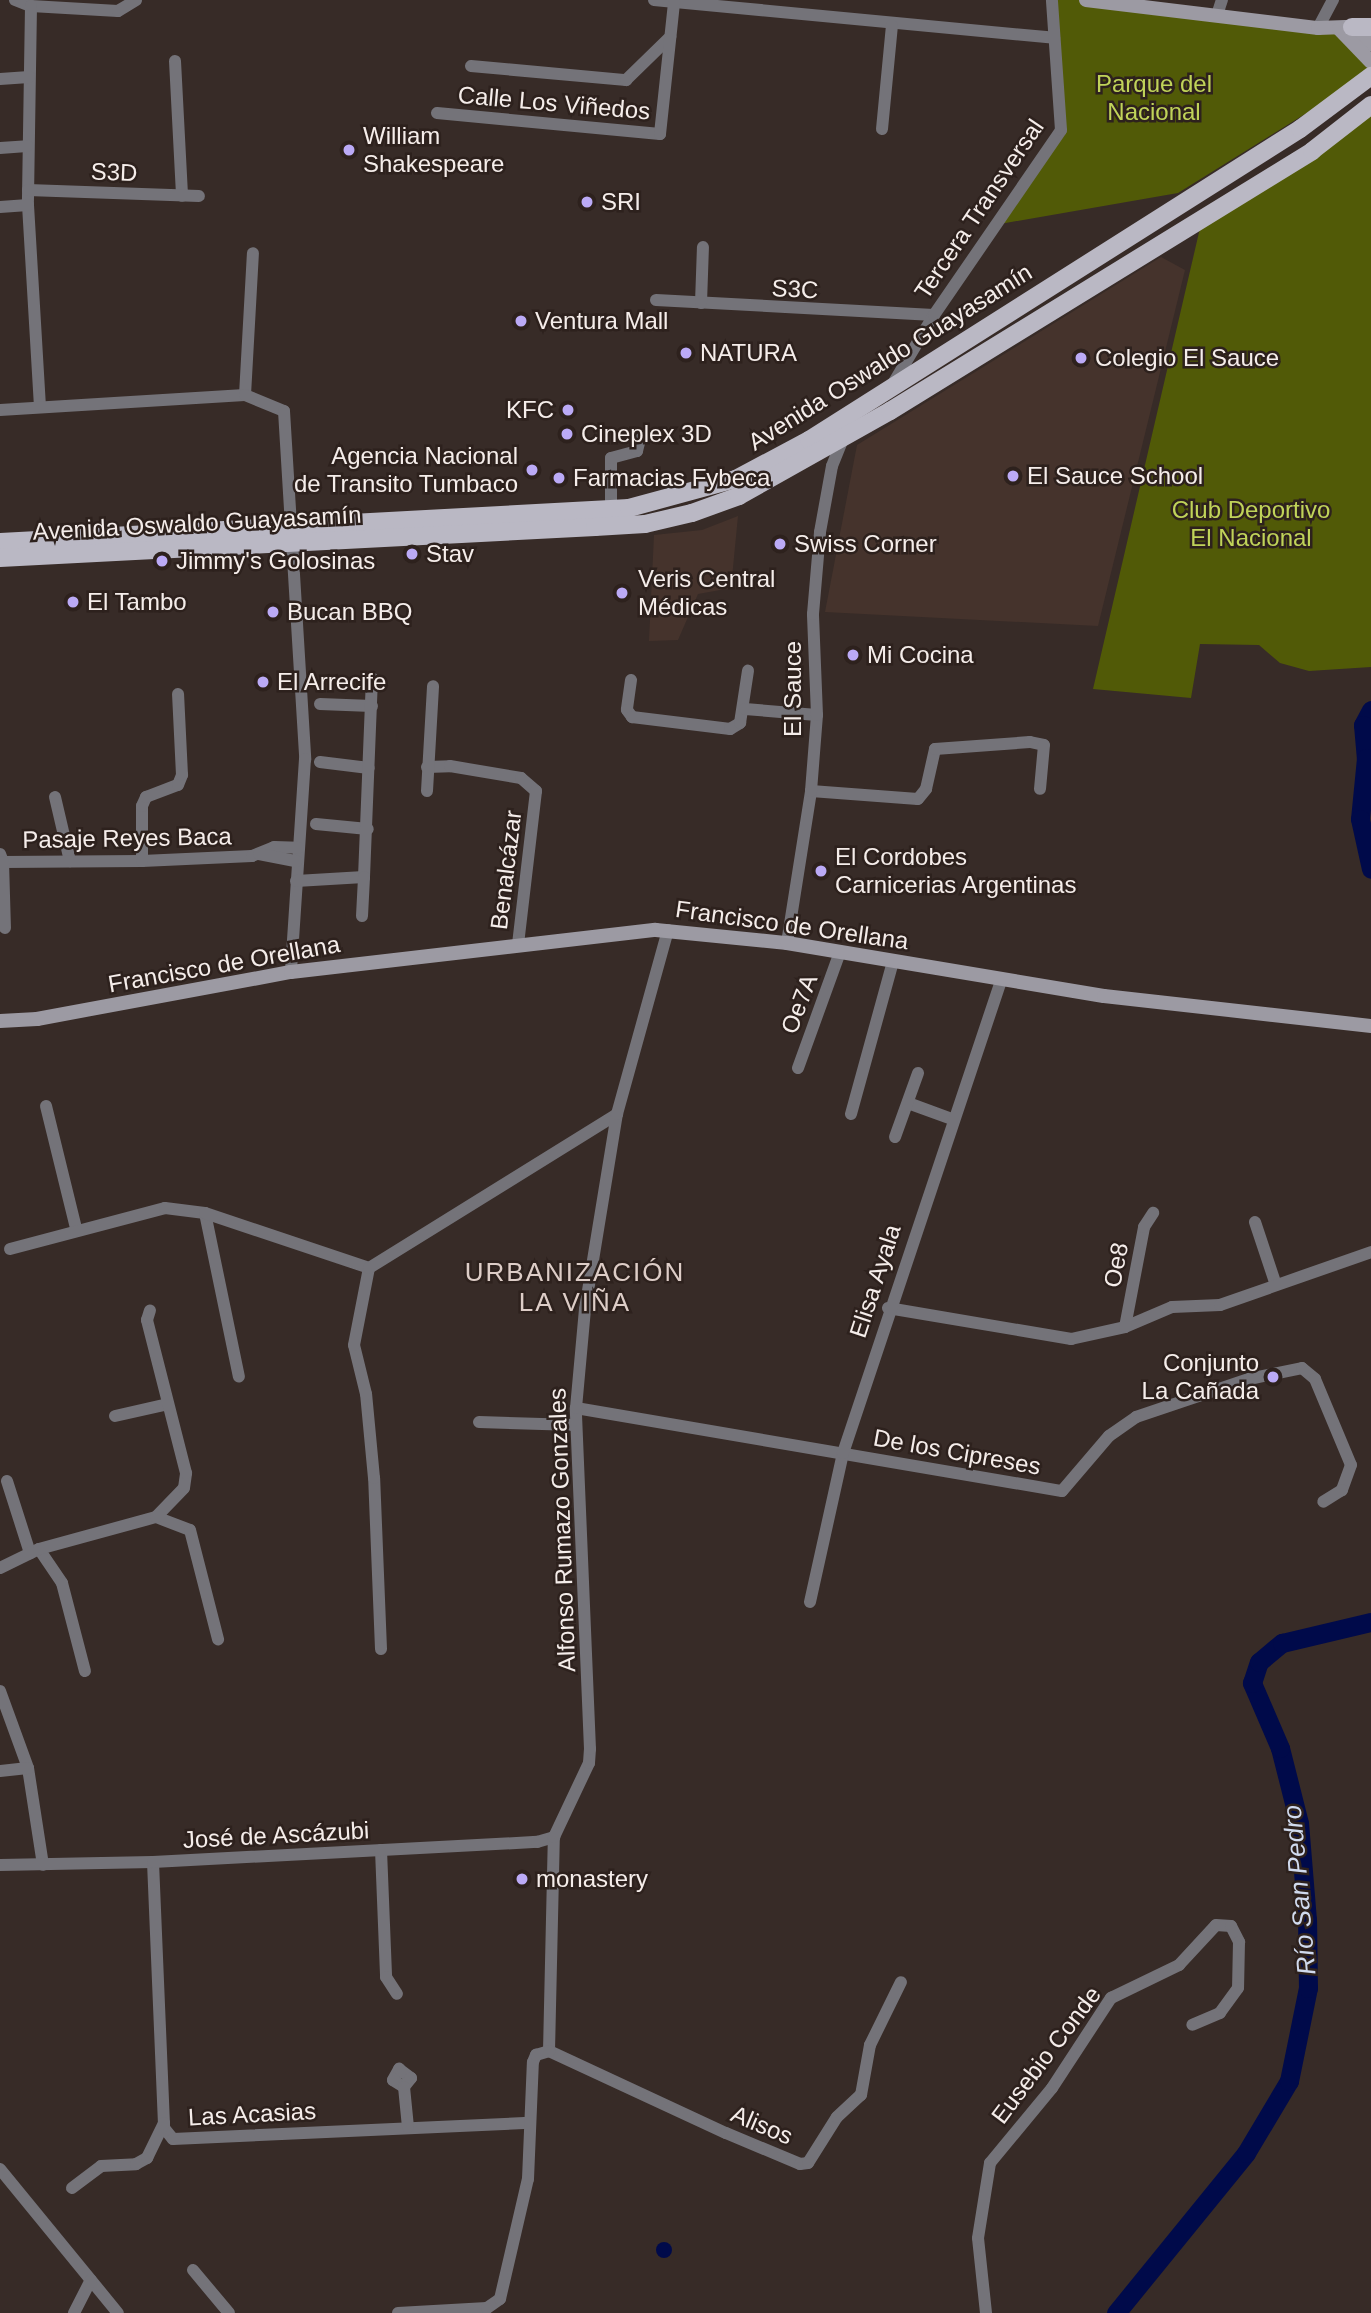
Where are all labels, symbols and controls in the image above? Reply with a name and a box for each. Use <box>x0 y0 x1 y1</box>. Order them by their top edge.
park label: Parque del Nacional <box>1096 70 1212 126</box>
street label: Calle Los Viñedos <box>457 80 651 126</box>
street label: Tercera Transversal <box>908 113 1050 305</box>
place label: William Shakespeare <box>363 122 504 178</box>
marker: William Shakespeare <box>341 142 357 158</box>
street label: S3D <box>90 157 138 187</box>
place label: SRI <box>601 188 641 216</box>
marker: SRI <box>579 194 595 210</box>
street label: Avenida Oswaldo Guayasamín <box>743 258 1037 456</box>
street label: S3C <box>771 273 819 305</box>
place label: Ventura Mall <box>535 307 668 335</box>
marker: Ventura Mall <box>513 313 529 329</box>
place label: NATURA <box>700 339 797 367</box>
place label: Colegio El Sauce <box>1095 344 1279 372</box>
marker: NATURA <box>678 345 694 361</box>
marker: Colegio El Sauce <box>1073 350 1089 366</box>
place label: KFC <box>506 396 554 424</box>
marker: KFC <box>560 402 576 418</box>
place label: Cineplex 3D <box>581 420 712 448</box>
marker: Cineplex 3D <box>559 426 575 442</box>
place label: Agencia Nacional de Transito Tumbaco <box>293 442 518 498</box>
marker: Agencia Nacional de Transito Tumbaco <box>524 462 540 478</box>
place label: El Sauce School <box>1027 462 1203 490</box>
place label: Farmacias Fybeca <box>573 464 770 492</box>
marker: El Sauce School <box>1005 468 1021 484</box>
marker: Farmacias Fybeca <box>551 470 567 486</box>
park label: Club Deportivo El Nacional <box>1172 496 1330 552</box>
street label: Avenida Oswaldo Guayasamín <box>32 500 362 546</box>
place label: Swiss Corner <box>794 530 937 558</box>
marker: Swiss Corner <box>772 536 788 552</box>
place label: Stav <box>426 540 474 568</box>
marker: Stav <box>404 546 420 562</box>
place label: Jimmy's Golosinas <box>176 547 375 575</box>
marker: Jimmy's Golosinas <box>154 553 170 569</box>
place label: Veris Central Médicas <box>638 565 775 621</box>
marker: Veris Central Médicas <box>612 583 632 603</box>
place label: El Tambo <box>87 588 187 616</box>
marker: El Tambo <box>65 594 81 610</box>
place label: Bucan BBQ <box>287 598 412 626</box>
marker: Bucan BBQ <box>265 604 281 620</box>
street label: El Sauce <box>779 641 807 737</box>
place label: Mi Cocina <box>867 641 974 669</box>
marker: Mi Cocina <box>845 647 861 663</box>
place label: El Arrecife <box>277 668 388 696</box>
marker: El Arrecife <box>255 674 271 690</box>
street label: Benalcázar <box>484 809 528 931</box>
street label: Pasaje Reyes Baca <box>22 822 232 854</box>
place label: El Cordobes Carnicerias Argentinas <box>835 843 1078 899</box>
marker: El Cordobes Carnicerias Argentinas <box>813 863 829 879</box>
street label: Francisco de Orellana <box>674 894 910 956</box>
street label: Francisco de Orellana <box>106 929 342 999</box>
street label: Oe7A <box>775 970 823 1038</box>
street label: Elisa Ayala <box>843 1220 907 1342</box>
street label: Oe8 <box>1098 1240 1134 1290</box>
district label: URBANIZACIÓN LA VIÑA <box>466 1257 684 1318</box>
place label: Conjunto La Cañada <box>1142 1349 1259 1405</box>
marker: Conjunto La Cañada <box>1265 1369 1281 1385</box>
street label: Alfonso Rumazo Gonzales <box>543 1388 581 1672</box>
street label: De los Cipreses <box>871 1423 1043 1481</box>
water label: Río San Pedro <box>1277 1804 1323 1976</box>
street label: José de Ascázubi <box>181 1816 371 1854</box>
place label: monastery <box>536 1865 648 1893</box>
marker: monastery <box>514 1871 530 1887</box>
street label: Eusebio Conde <box>985 1981 1107 2129</box>
street label: Las Acasias <box>187 2096 317 2132</box>
street label: Alisos <box>727 2099 797 2151</box>

